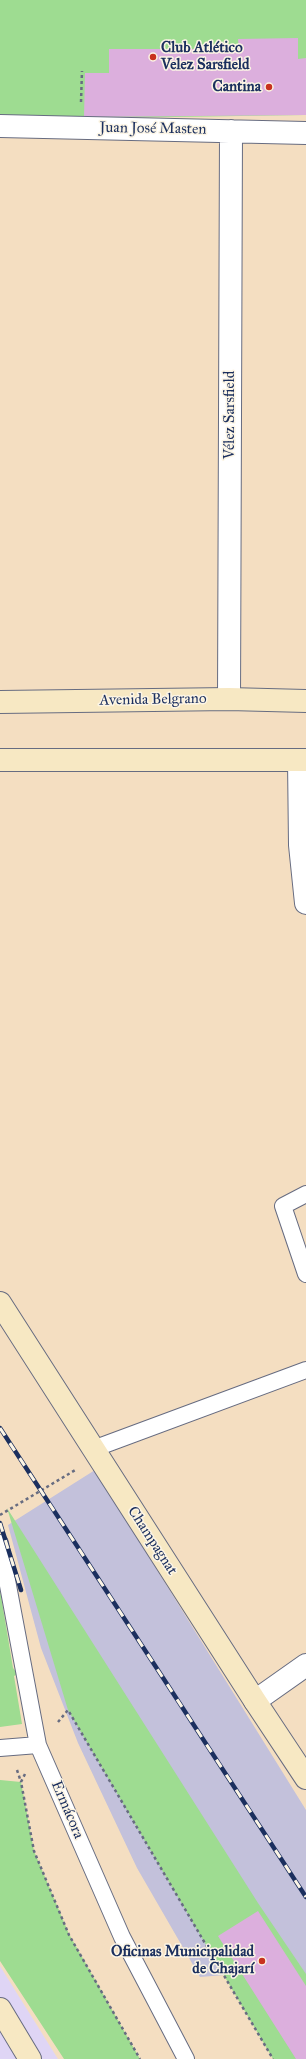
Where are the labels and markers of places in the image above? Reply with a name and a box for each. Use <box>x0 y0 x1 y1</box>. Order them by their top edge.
place label: Club Atlético Velez Sarsfield <box>161 39 250 74</box>
marker: Club Atlético Velez Sarsfield <box>148 52 158 62</box>
place label: Cantina <box>213 78 261 96</box>
marker: Cantina <box>264 82 274 92</box>
place label: Oficinas Municipalidad de Chajarí <box>111 1943 254 1978</box>
marker: Oficinas Municipalidad de Chajarí <box>257 1956 267 1966</box>

